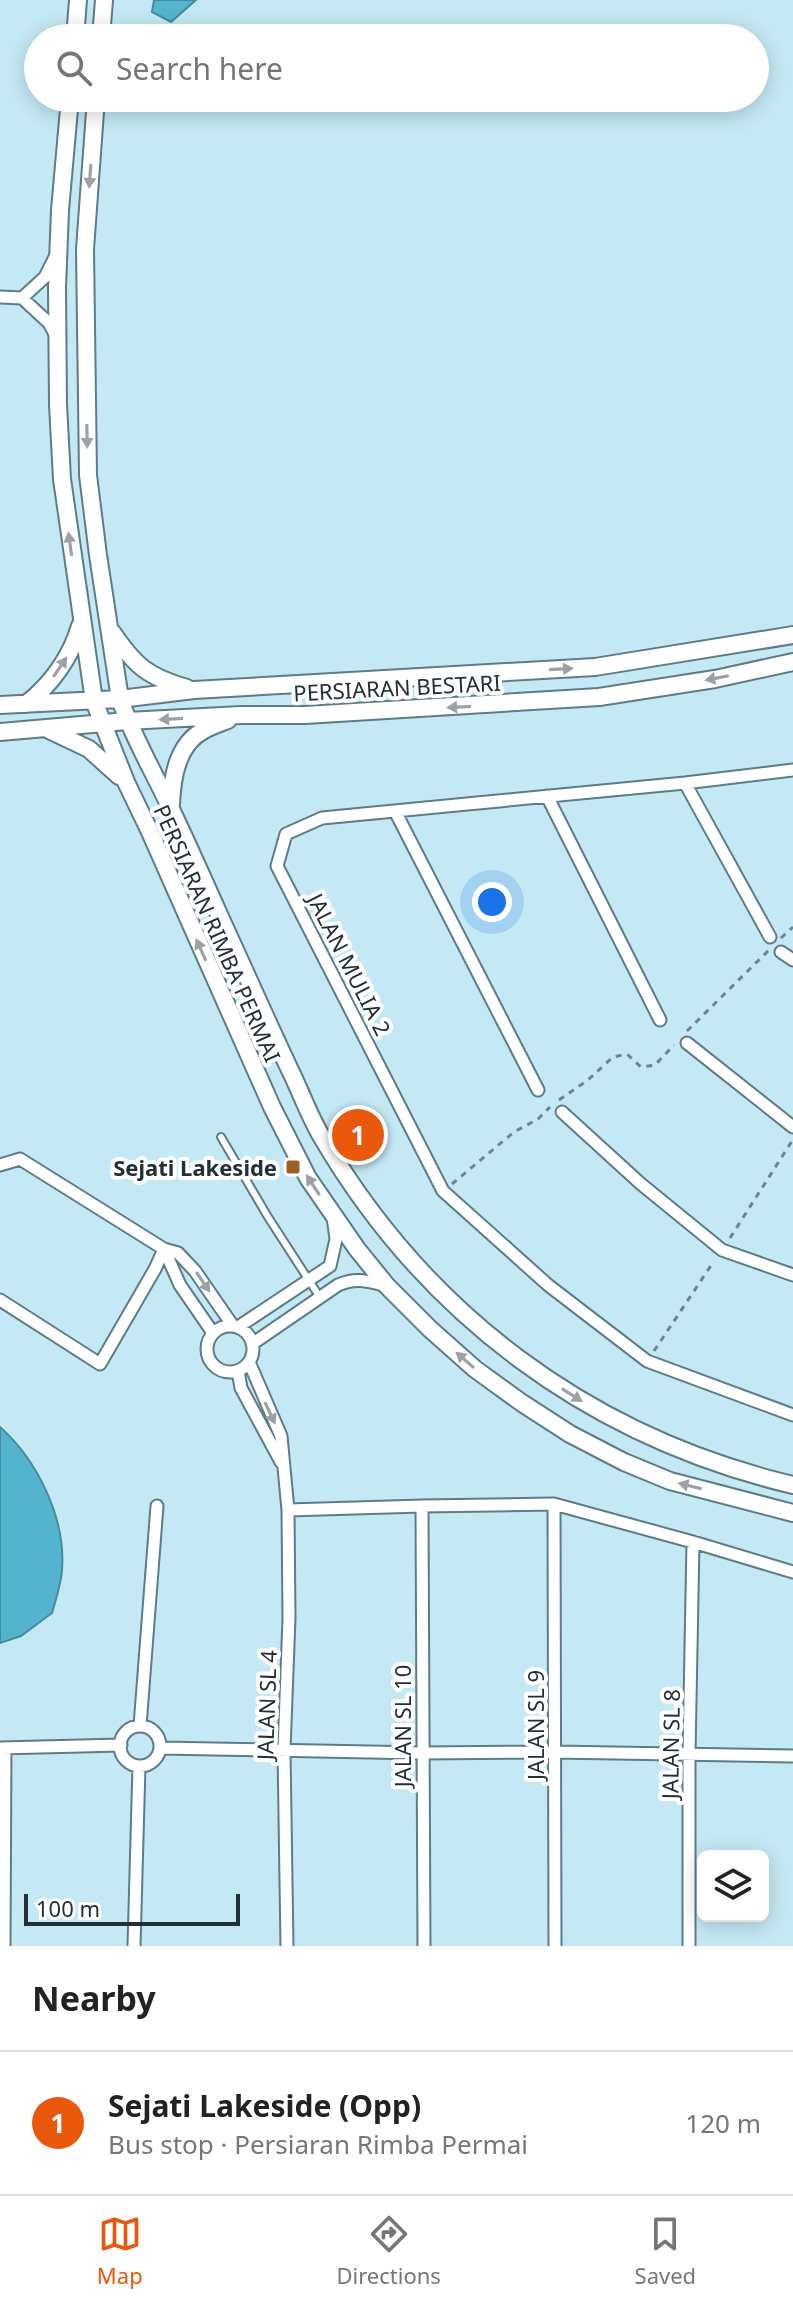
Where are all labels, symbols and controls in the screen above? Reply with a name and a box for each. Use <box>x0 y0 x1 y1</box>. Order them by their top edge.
search box <box>24 24 769 112</box>
icon: search <box>52 46 96 90</box>
text: Search here <box>116 48 283 89</box>
one-way arrow <box>83 164 96 189</box>
one-way arrow <box>81 424 93 449</box>
one-way arrow <box>64 531 77 556</box>
one-way arrow <box>52 656 67 677</box>
one-way arrow <box>549 662 574 675</box>
street label: PERSIARAN BESTARI <box>293 667 501 707</box>
one-way arrow <box>704 673 729 685</box>
one-way arrow <box>446 700 471 713</box>
one-way arrow <box>158 712 183 725</box>
street label: PERSIARAN RIMBA PERMAI <box>148 800 288 1066</box>
your location <box>472 882 512 922</box>
street label: JALAN MULIA 2 <box>300 886 399 1040</box>
one-way arrow <box>195 939 208 962</box>
pin: 1 <box>332 1105 384 1165</box>
place label: Sejati Lakeside <box>113 1152 277 1182</box>
marker: Sejati Lakeside <box>284 1158 302 1176</box>
one-way arrow <box>306 1174 321 1195</box>
one-way arrow <box>195 1271 210 1292</box>
one-way arrow <box>456 1352 476 1369</box>
one-way arrow <box>561 1388 583 1402</box>
one-way arrow <box>263 1402 277 1425</box>
one-way arrow <box>678 1480 703 1492</box>
street label: JALAN SL 4 <box>249 1649 283 1762</box>
street label: JALAN SL 10 <box>387 1665 417 1789</box>
street label: JALAN SL 9 <box>520 1670 550 1782</box>
street label: JALAN SL 8 <box>654 1689 686 1801</box>
map controls <box>697 1850 769 1922</box>
button: layers <box>697 1850 769 1922</box>
scale bar <box>24 1890 240 1926</box>
text: 100 m <box>36 1893 100 1923</box>
text: Nearby <box>32 1975 156 2021</box>
text: Sejati Lakeside (Opp) <box>108 2085 421 2126</box>
text: 1 <box>51 2105 65 2141</box>
text: 120 m <box>685 2105 761 2141</box>
text: Bus stop · Persiaran Rimba Permai <box>108 2126 528 2162</box>
tab: Map <box>97 2212 143 2290</box>
tab: Directions <box>336 2212 441 2290</box>
tab: Saved <box>635 2212 696 2290</box>

